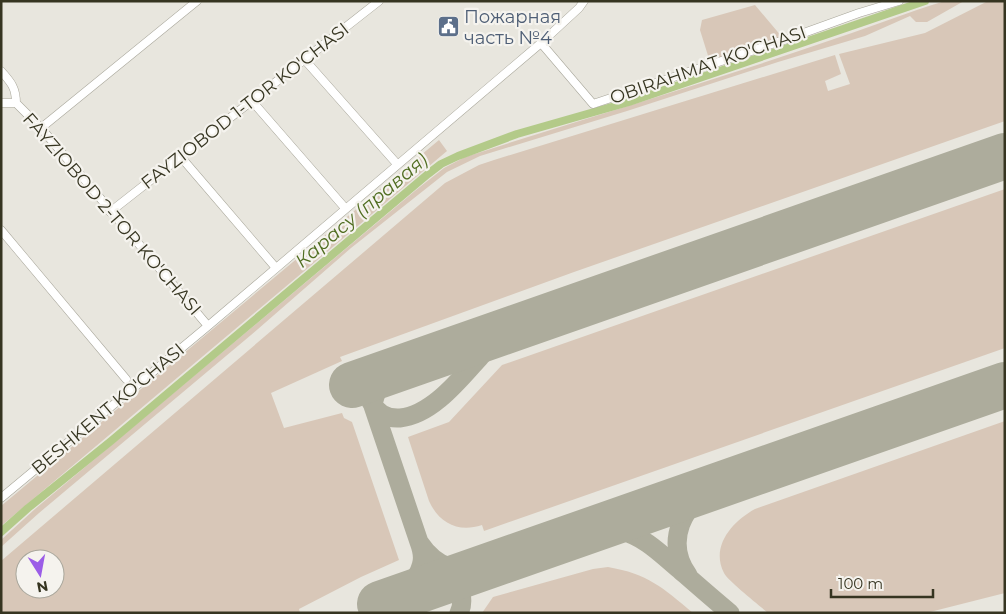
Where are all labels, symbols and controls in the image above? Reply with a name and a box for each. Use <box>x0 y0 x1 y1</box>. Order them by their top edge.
place label: Пожарная часть №4 <box>464 6 561 49</box>
public building icon: Пожарная часть №4 <box>436 15 460 39</box>
street label: FAYZIOBOD 1-TOR KO'CHASI <box>137 18 353 194</box>
street label: OBIRAHMAT KO'CHASI <box>607 21 809 109</box>
street label: FAYZIOBOD 2-TOR KO'CHASI <box>18 108 206 320</box>
water label: Карасу (правая) <box>290 148 432 273</box>
street label: BESHKENT KO'CHASI <box>27 339 189 479</box>
north arrow <box>15 549 65 599</box>
scale bar <box>831 566 934 598</box>
text: 100 m <box>838 574 883 593</box>
text: N <box>35 577 50 597</box>

